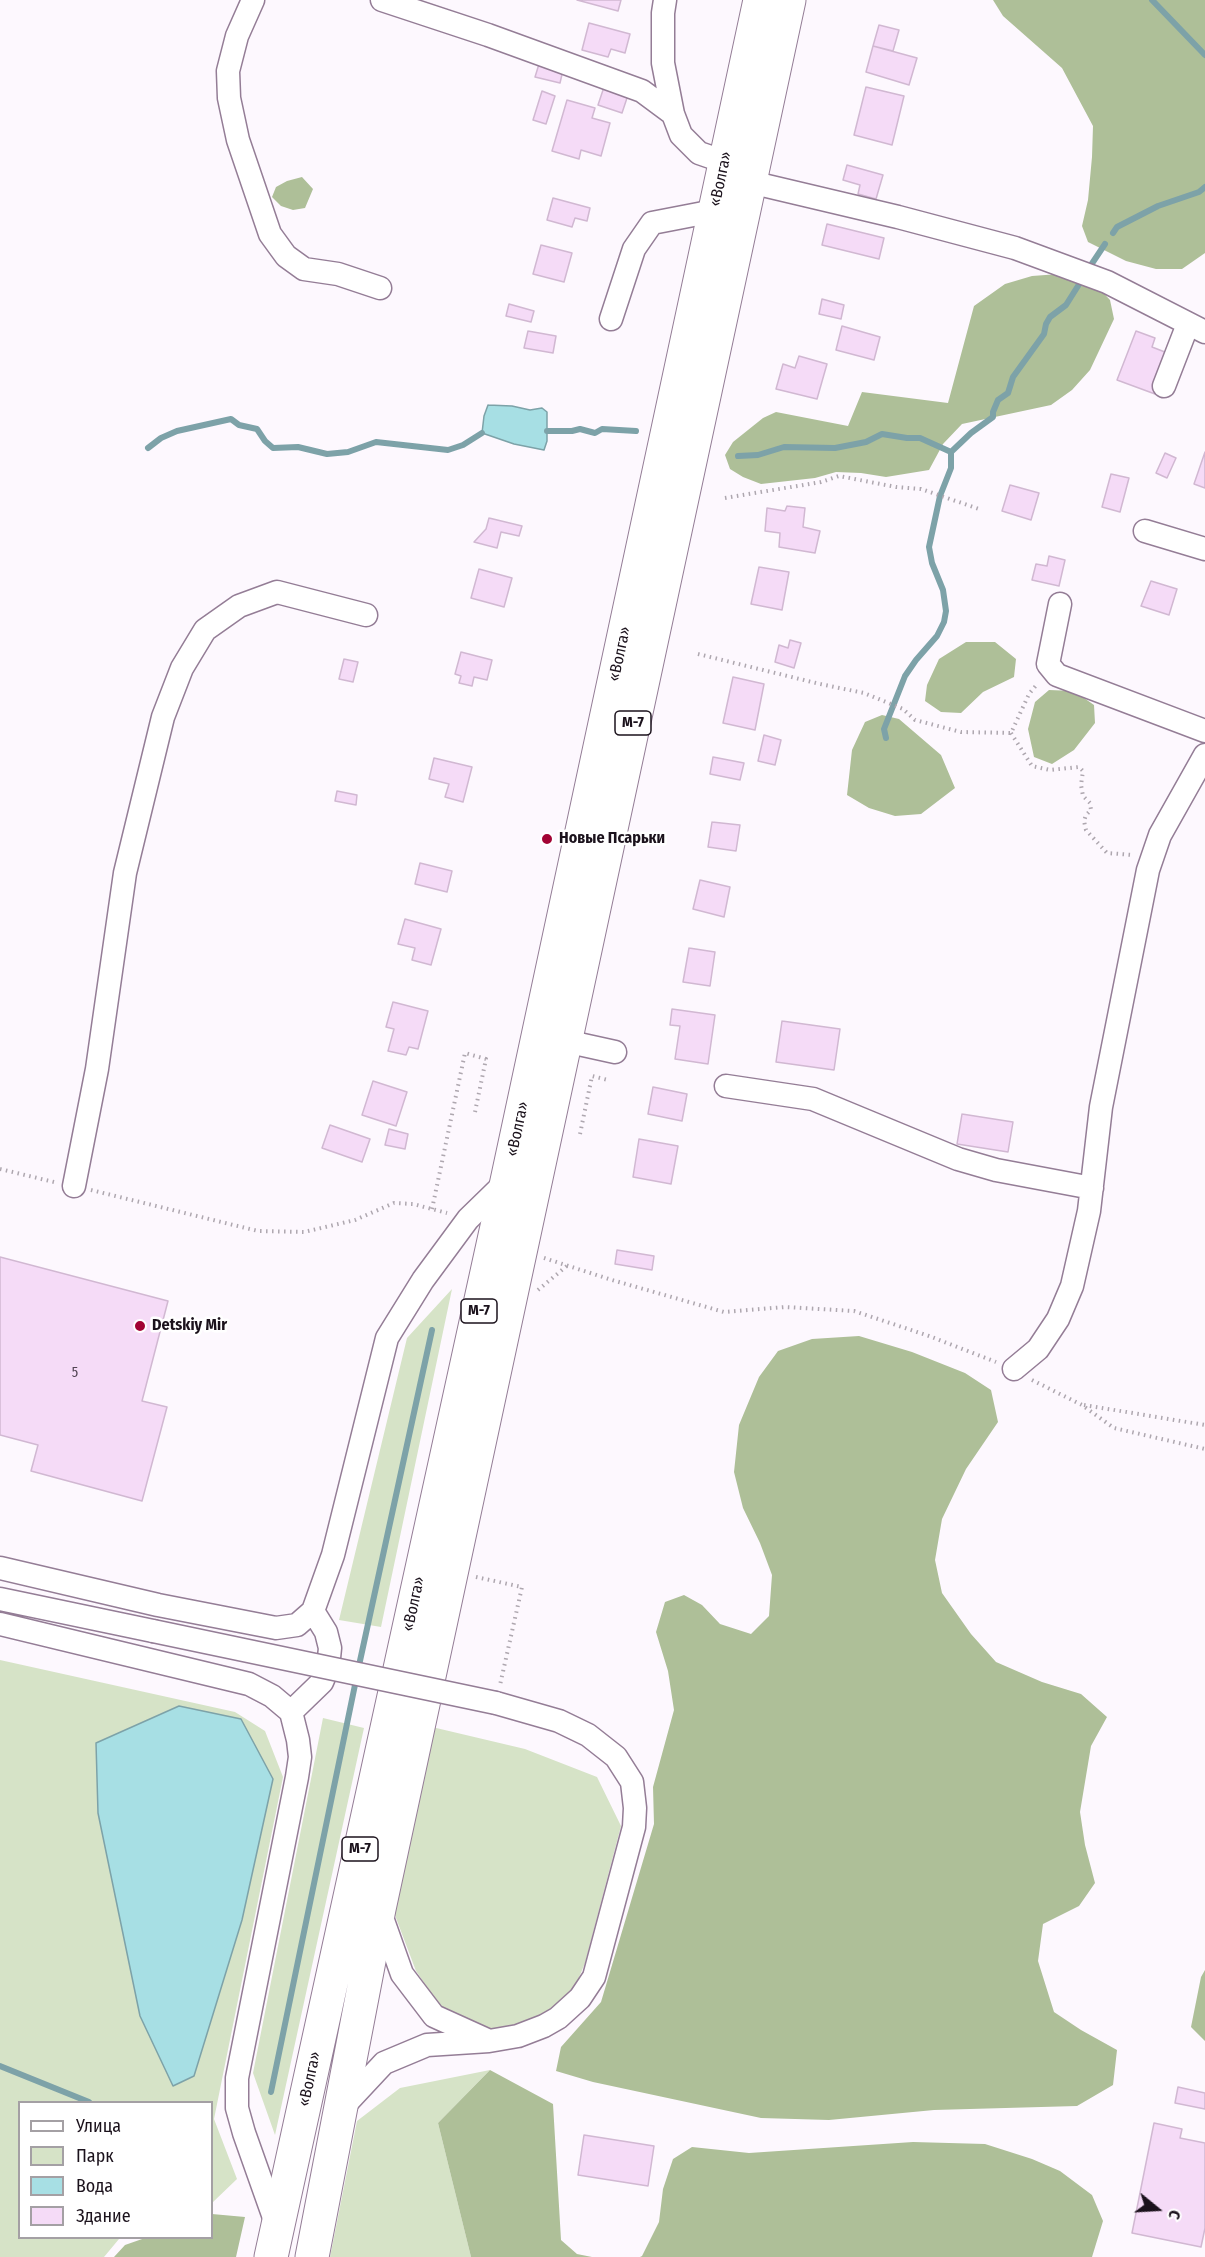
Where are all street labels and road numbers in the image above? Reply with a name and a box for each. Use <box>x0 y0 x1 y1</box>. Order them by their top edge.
street label: «Волга» <box>706 150 736 208</box>
street label: «Волга» <box>605 625 635 683</box>
road number: М-7 <box>615 711 651 735</box>
street label: «Волга» <box>503 1100 533 1158</box>
road number: М-7 <box>461 1299 497 1323</box>
street label: «Волга» <box>399 1575 429 1633</box>
road number: М-7 <box>342 1837 378 1861</box>
street label: «Волга» <box>295 2050 325 2108</box>

